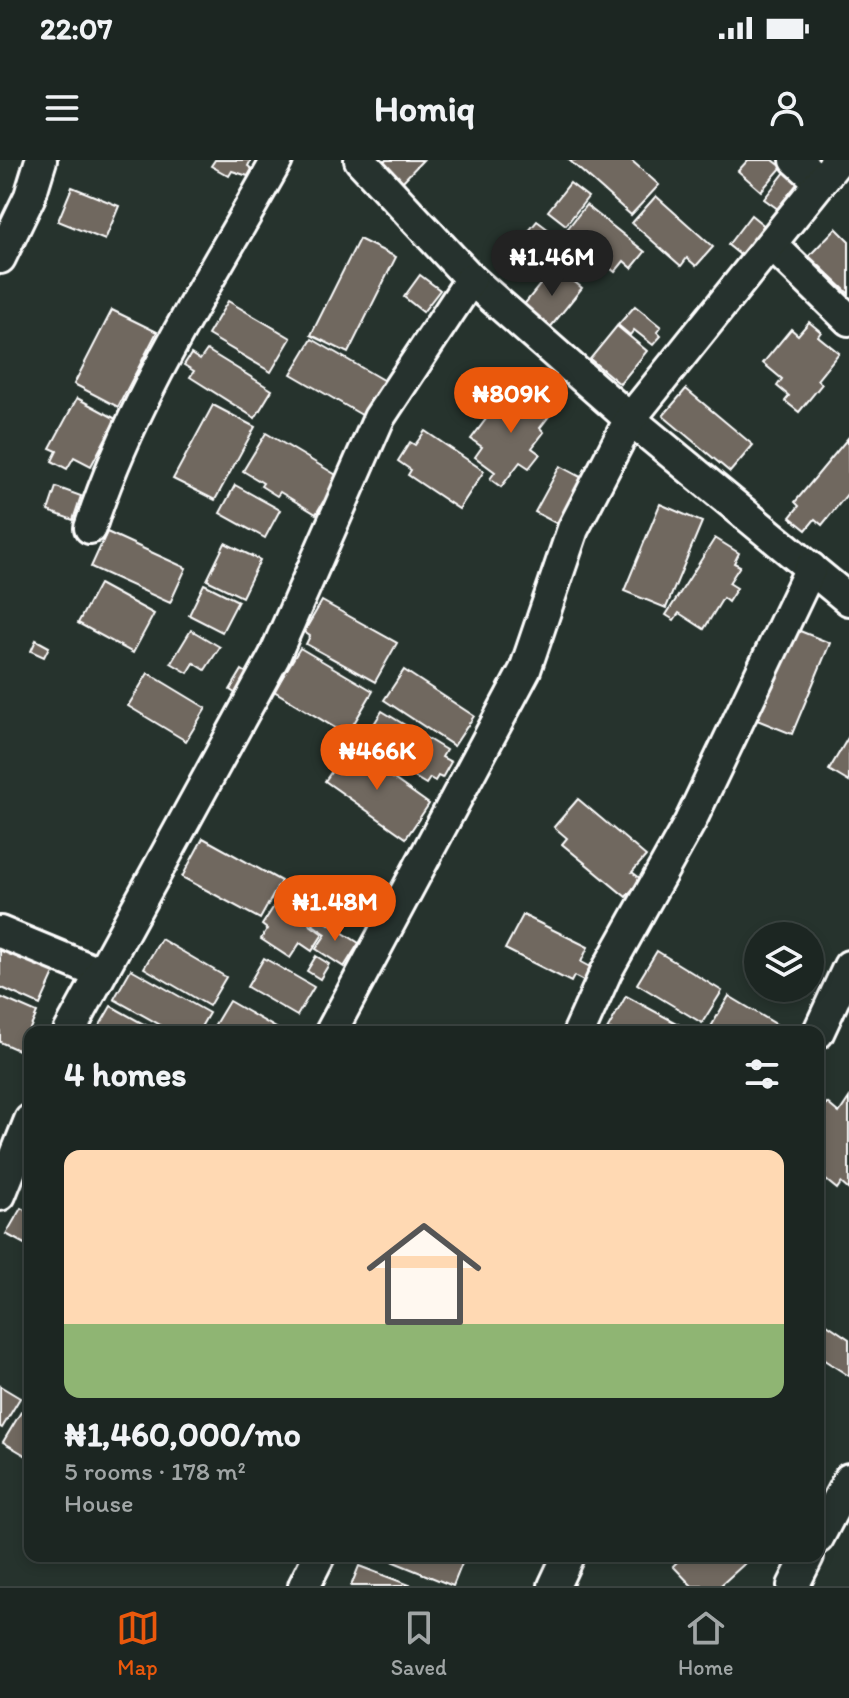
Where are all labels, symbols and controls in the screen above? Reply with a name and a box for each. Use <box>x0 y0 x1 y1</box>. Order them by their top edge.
text: 22:07 <box>40 10 112 47</box>
icon: menu <box>40 86 84 130</box>
icon: person <box>765 86 809 130</box>
text: Homiq <box>374 87 475 130</box>
pin: ₦1.46M <box>487 230 617 298</box>
text: ₦1.46M <box>509 240 595 272</box>
pin: ₦809K <box>455 367 567 435</box>
text: ₦809K <box>472 377 550 409</box>
pin: ₦466K <box>321 724 433 792</box>
text: ₦466K <box>338 734 416 766</box>
pin: ₦1.48M <box>270 875 400 943</box>
text: ₦1.48M <box>292 885 378 917</box>
map controls <box>744 922 824 1002</box>
button: layers <box>744 922 824 1002</box>
icon: filters <box>740 1052 784 1096</box>
text: 4 homes <box>64 1054 187 1095</box>
icon: home <box>352 1202 496 1346</box>
text: ₦1,460,000/mo <box>64 1414 301 1455</box>
text: 5 rooms · 178 m² <box>64 1455 246 1487</box>
text: House <box>64 1487 134 1519</box>
tab: Map <box>116 1606 160 1681</box>
tab: Saved <box>391 1606 447 1681</box>
tab: Home <box>678 1606 733 1681</box>

